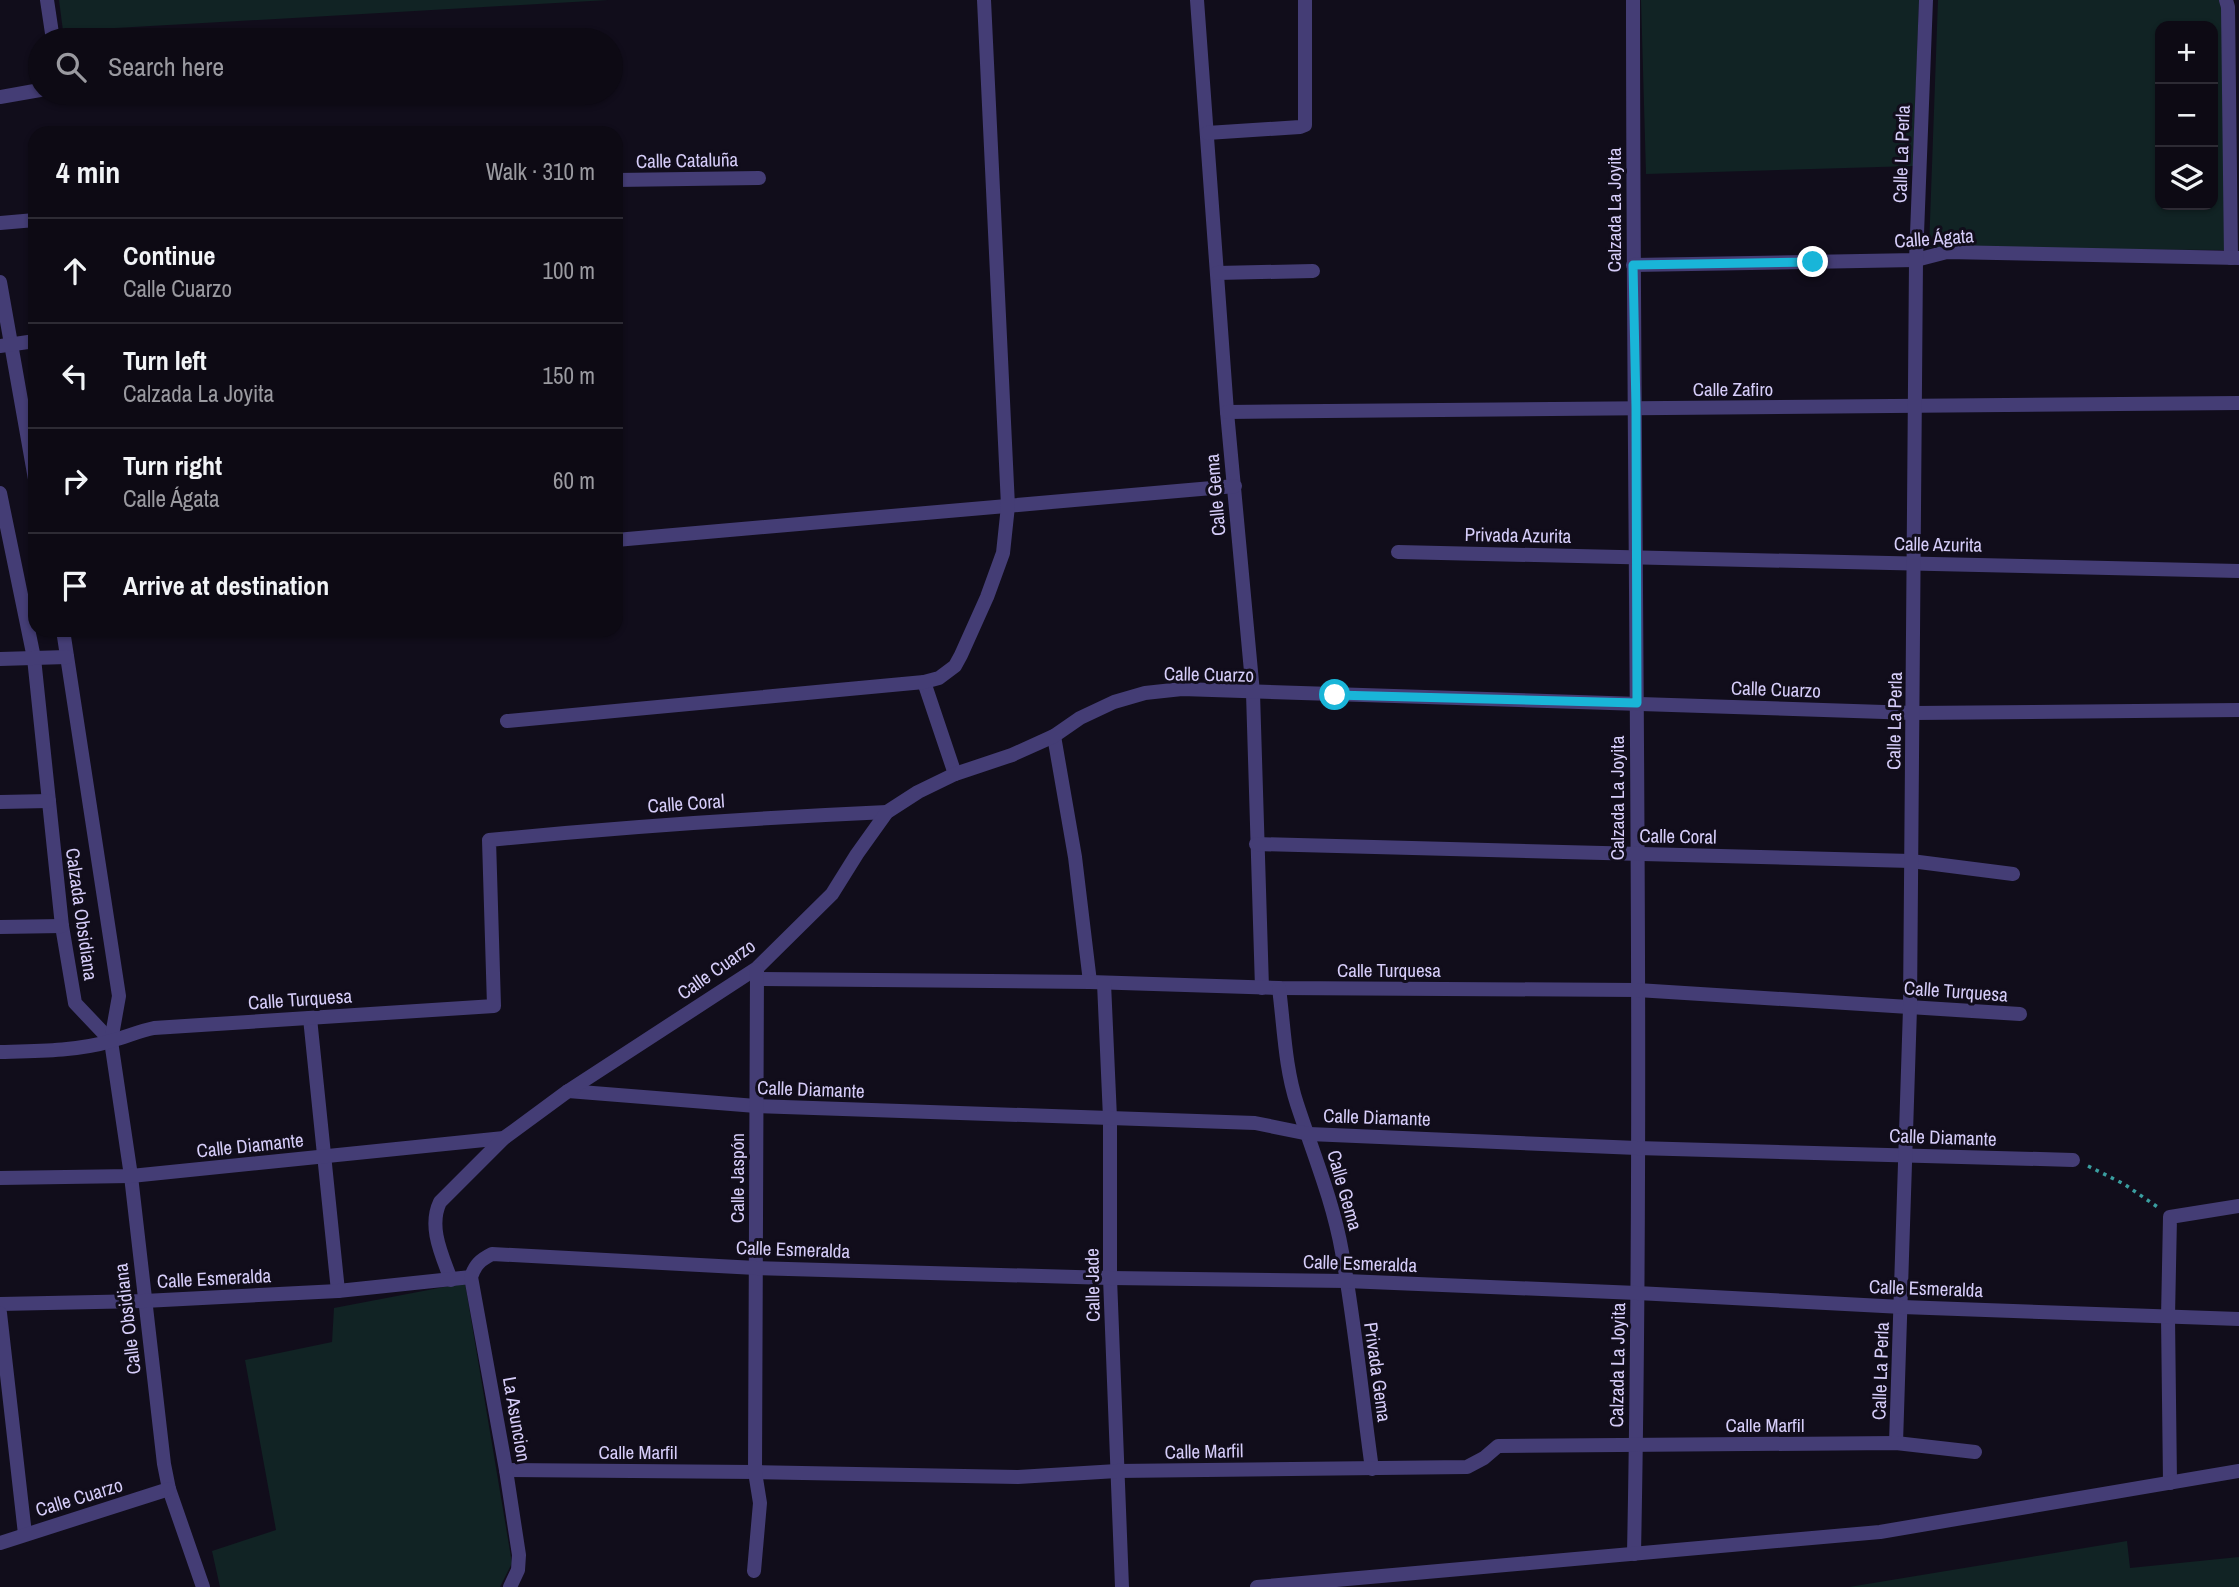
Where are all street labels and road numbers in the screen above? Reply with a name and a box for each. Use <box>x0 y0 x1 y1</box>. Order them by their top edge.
street label: Calle La Perla <box>1886 104 1916 203</box>
street label: Calle Cataluña <box>636 146 739 174</box>
street label: Calzada La Joyita <box>1601 147 1627 272</box>
street label: Calle Ágata <box>1893 222 1975 254</box>
street label: Calle Zafiro <box>1693 376 1773 402</box>
street label: Calle Gema <box>1198 453 1232 537</box>
street label: Privada Azurita <box>1465 521 1572 549</box>
street label: Calle Azurita <box>1894 530 1983 558</box>
street label: Calle Cuarzo <box>1164 660 1254 688</box>
street label: Calle La Perla <box>1880 672 1908 770</box>
street label: Calle Cuarzo <box>1731 674 1821 704</box>
street label: Calzada La Joyita <box>1604 735 1630 860</box>
street label: Calle Coral <box>647 787 725 819</box>
street label: Calle Coral <box>1639 822 1717 850</box>
street label: Calzada Obsidiana <box>60 846 104 982</box>
street label: Calle Cuarzo <box>672 933 760 1005</box>
street label: Calle Turquesa <box>1337 957 1441 983</box>
street label: Calle Turquesa <box>1903 974 2009 1008</box>
street label: Calle Turquesa <box>247 982 353 1016</box>
street label: Calle Diamante <box>757 1074 865 1104</box>
street label: Calle Diamante <box>1323 1102 1431 1132</box>
street label: Calle Diamante <box>1889 1122 1997 1152</box>
street label: Calle Diamante <box>195 1126 305 1164</box>
street label: Calle Jaspón <box>724 1133 750 1223</box>
street label: Calle Gema <box>1321 1147 1369 1233</box>
street label: Calle Esmeralda <box>735 1234 851 1264</box>
street label: Calle Jade <box>1078 1248 1106 1322</box>
street label: Calle Esmeralda <box>1302 1248 1418 1278</box>
street label: Calle Obsidiana <box>107 1262 147 1376</box>
street label: Calle Esmeralda <box>156 1262 272 1294</box>
street label: Calle Esmeralda <box>1868 1273 1984 1303</box>
street label: Calzada La Joyita <box>1603 1302 1631 1428</box>
street label: Privada Gema <box>1358 1320 1398 1424</box>
street label: Calle La Perla <box>1865 1321 1895 1420</box>
street label: La Asuncion <box>497 1375 537 1463</box>
street label: Calle Marfil <box>1726 1412 1804 1438</box>
street label: Calle Marfil <box>1164 1437 1244 1465</box>
street label: Calle Marfil <box>599 1439 677 1465</box>
street label: Calle Cuarzo <box>32 1471 126 1523</box>

